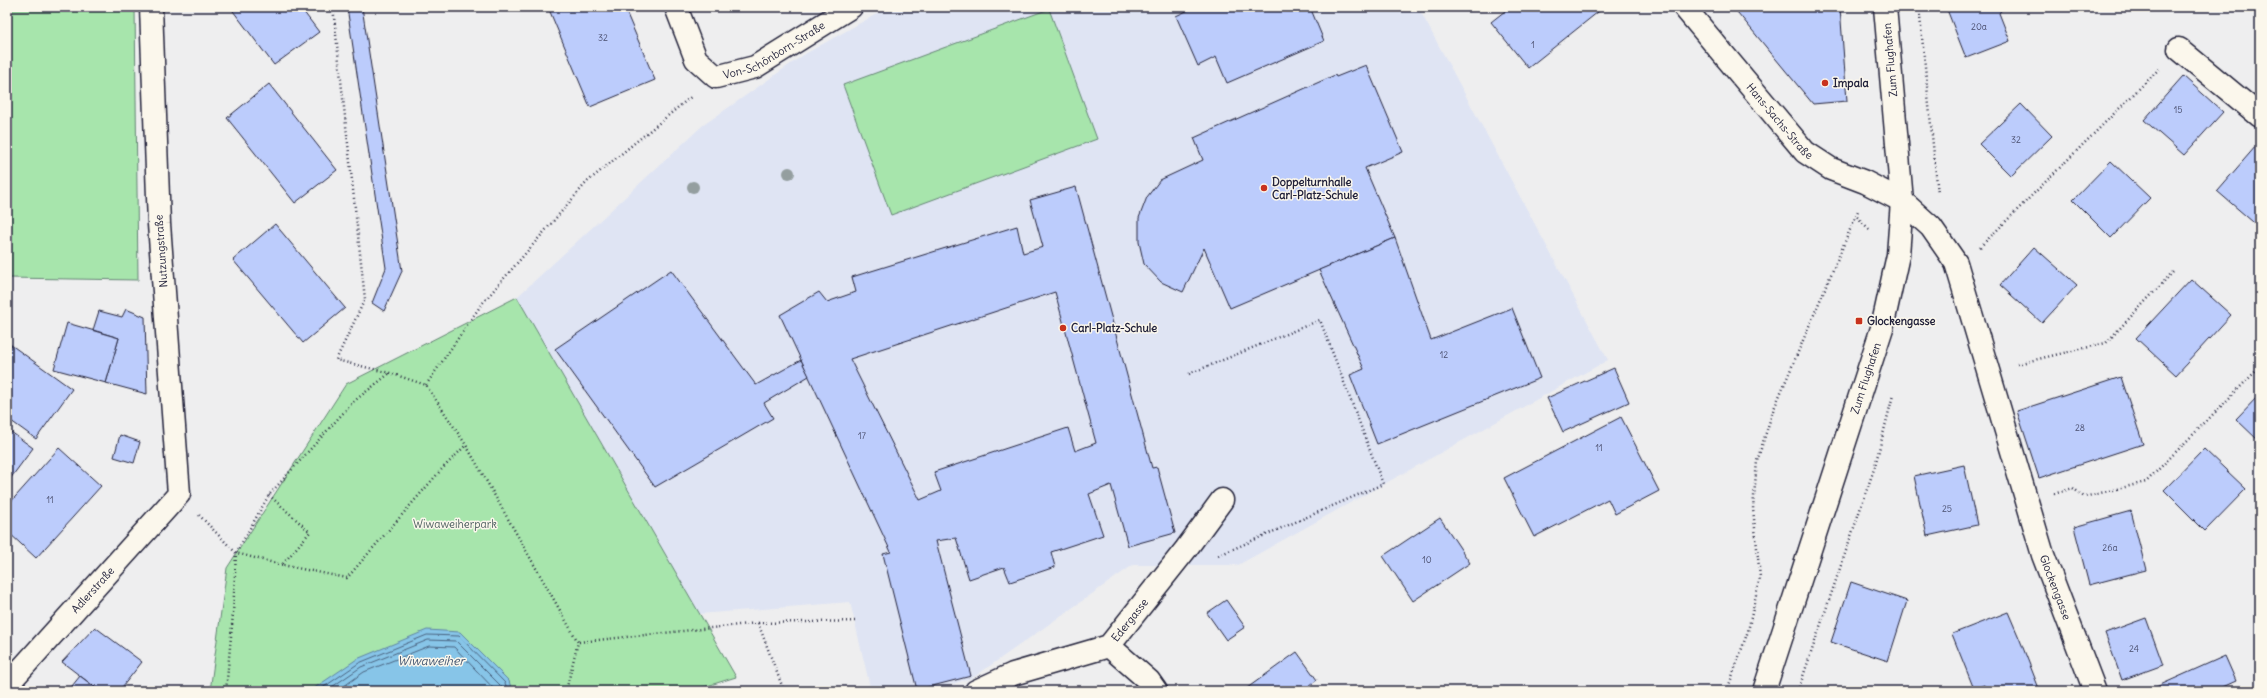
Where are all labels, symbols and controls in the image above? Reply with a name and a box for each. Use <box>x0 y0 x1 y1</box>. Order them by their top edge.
street label: Von-Schönborn-Straße <box>722 18 827 82</box>
house number: 20a <box>1971 21 1987 32</box>
street label: Zum Flughafen <box>1880 22 1900 98</box>
house number: 32 <box>598 32 608 43</box>
house number: 1 <box>1531 39 1535 50</box>
place label: Impala <box>1833 76 1869 91</box>
marker: Impala <box>1820 78 1830 88</box>
street label: Hans-Sachs-Straße <box>1743 80 1816 162</box>
house number: 15 <box>2174 104 2182 115</box>
house number: 32 <box>2011 134 2021 145</box>
place label: Doppelturnhalle Carl-Platz-Schule <box>1272 175 1358 202</box>
marker: Doppelturnhalle Carl-Platz-Schule <box>1259 183 1269 193</box>
street label: Nutzungstraße <box>151 214 171 288</box>
place label: Glockengasse <box>1867 314 1935 329</box>
marker: Glockengasse <box>1854 316 1864 326</box>
place label: Carl-Platz-Schule <box>1071 321 1157 335</box>
marker: Carl-Platz-Schule <box>1058 323 1068 333</box>
street label: Zum Flughafen <box>1848 341 1884 416</box>
house number: 12 <box>1440 349 1448 360</box>
house number: 28 <box>2075 422 2085 433</box>
house number: 17 <box>858 430 867 441</box>
house number: 11 <box>1595 442 1603 453</box>
house number: 11 <box>46 494 54 505</box>
house number: 25 <box>1942 503 1952 514</box>
park label: Wiwaweiherpark <box>413 517 497 531</box>
house number: 26a <box>2102 542 2118 553</box>
street label: Glockengasse <box>2037 553 2074 622</box>
house number: 10 <box>1422 554 1432 565</box>
street label: Adlerstraße <box>68 564 117 616</box>
street label: Edergasse <box>1108 595 1151 644</box>
house number: 24 <box>2129 643 2139 654</box>
water label: Wiwaweiher <box>398 653 466 668</box>

